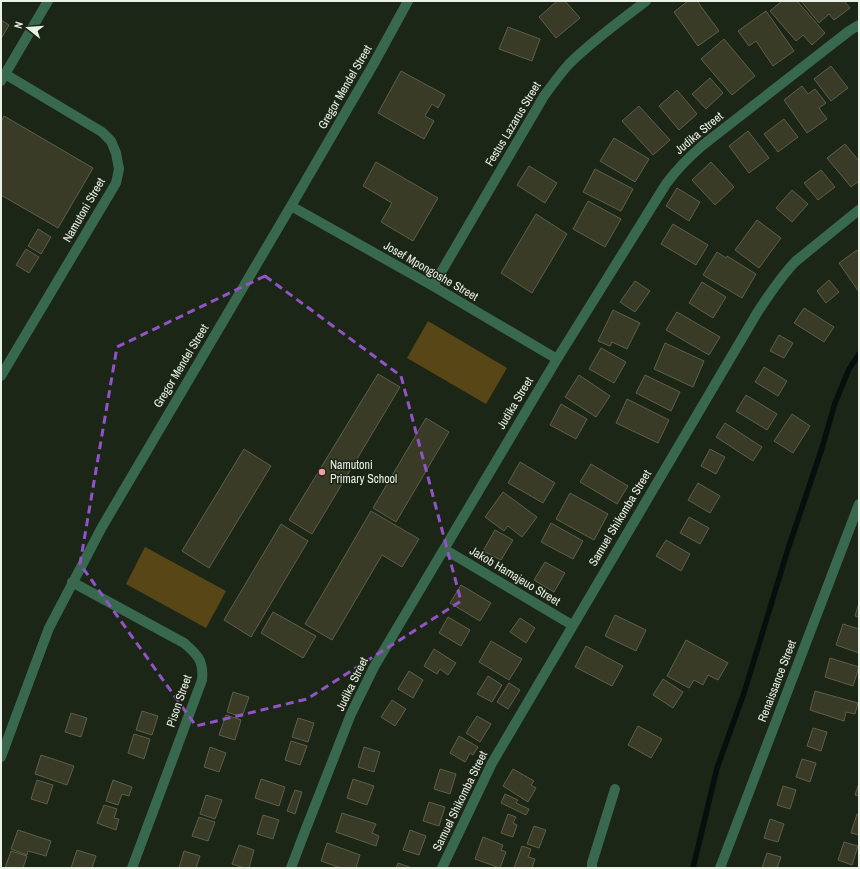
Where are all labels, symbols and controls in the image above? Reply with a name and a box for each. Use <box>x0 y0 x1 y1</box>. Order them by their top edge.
north arrow <box>8 8 48 48</box>
text: N <box>11 20 26 30</box>
street label: Gregor Mendel Street <box>314 42 376 132</box>
street label: Festus Lazarus Street <box>481 79 545 169</box>
street label: Judika Street <box>672 108 727 158</box>
street label: Namutoni Street <box>59 175 109 245</box>
street label: Josef Mpongoshe Street <box>381 237 481 305</box>
street label: Gregor Mendel Street <box>150 321 212 411</box>
street label: Judika Street <box>493 374 537 432</box>
place label: Namutoni Primary School <box>330 457 397 487</box>
marker: Namutoni Primary School <box>317 467 327 477</box>
street label: Samuel Shikomba Street <box>585 467 655 569</box>
street label: Jakob Hamajeuo Street <box>467 543 563 609</box>
street label: Renaissance Street <box>754 638 800 724</box>
street label: Judika Street <box>332 654 372 714</box>
street label: Pison Street <box>163 673 195 729</box>
street label: Samuel Shikomba Street <box>429 748 491 854</box>

